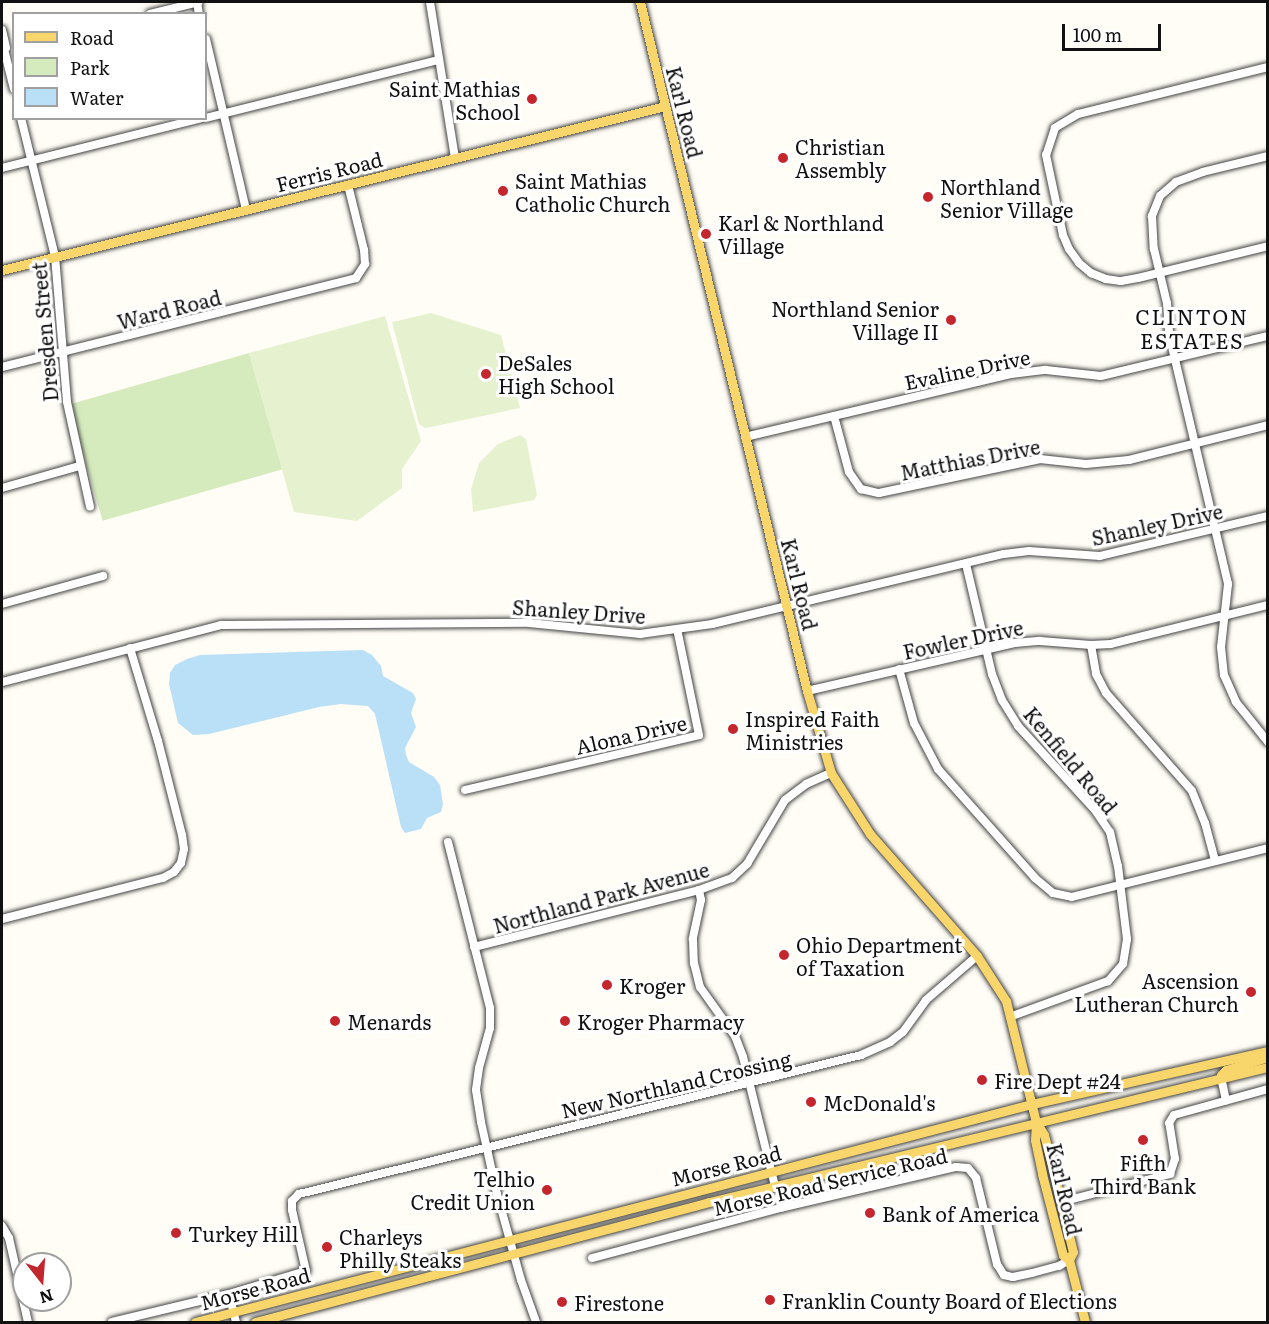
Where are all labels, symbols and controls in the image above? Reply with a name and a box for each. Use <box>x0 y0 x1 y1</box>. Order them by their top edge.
legend <box>12 12 207 120</box>
scale bar <box>1065 12 1164 50</box>
text: 100 m <box>1073 21 1122 48</box>
text: Road <box>70 24 114 51</box>
text: Park <box>70 54 109 81</box>
street label: Karl Road <box>662 64 708 160</box>
place label: Saint Mathias School <box>389 76 520 123</box>
text: Water <box>70 84 123 111</box>
marker: Saint Mathias School <box>525 92 539 106</box>
place label: Christian Assembly <box>795 134 886 181</box>
street label: Ferris Road <box>273 146 385 196</box>
marker: Christian Assembly <box>776 151 790 165</box>
place label: Saint Mathias Catholic Church <box>515 168 670 215</box>
place label: Northland Senior Village <box>940 174 1073 221</box>
marker: Saint Mathias Catholic Church <box>496 184 510 198</box>
marker: Northland Senior Village <box>921 190 935 204</box>
place label: Karl & Northland Village <box>718 210 884 257</box>
marker: Karl & Northland Village <box>699 227 713 241</box>
street label: Dresden Street <box>26 261 62 403</box>
street label: Ward Road <box>115 285 223 333</box>
place label: Northland Senior Village II <box>771 296 939 343</box>
district label: CLINTON ESTATES <box>1135 303 1249 353</box>
marker: Northland Senior Village II <box>944 313 958 327</box>
street label: Evaline Drive <box>902 344 1032 394</box>
place label: DeSales High School <box>498 350 614 397</box>
marker: DeSales High School <box>479 367 493 381</box>
street label: Matthias Drive <box>898 434 1042 484</box>
street label: Shanley Drive <box>1089 498 1225 550</box>
street label: Karl Road <box>777 536 823 632</box>
street label: Shanley Drive <box>511 594 647 628</box>
street label: Fowler Drive <box>901 615 1025 663</box>
street label: Kenfield Road <box>1019 702 1123 818</box>
place label: Inspired Faith Ministries <box>745 706 880 753</box>
street label: Alona Drive <box>573 710 689 758</box>
marker: Inspired Faith Ministries <box>726 722 740 736</box>
street label: Northland Park Avenue <box>490 857 712 937</box>
place label: Ohio Department of Taxation <box>796 932 962 979</box>
marker: Ohio Department of Taxation <box>777 948 791 962</box>
place label: Ascension Lutheran Church <box>1074 969 1239 1016</box>
place label: Kroger <box>619 973 685 997</box>
marker: Kroger <box>600 978 614 992</box>
marker: Ascension Lutheran Church <box>1244 985 1258 999</box>
place label: Menards <box>347 1009 431 1033</box>
place label: Kroger Pharmacy <box>577 1009 744 1033</box>
marker: Menards <box>328 1014 342 1028</box>
marker: Kroger Pharmacy <box>558 1014 572 1028</box>
street label: New Northland Crossing <box>559 1046 793 1122</box>
place label: Fire Dept #24 <box>994 1068 1121 1092</box>
marker: Fire Dept #24 <box>975 1073 989 1087</box>
place label: McDonald's <box>823 1090 935 1114</box>
marker: McDonald's <box>804 1095 818 1109</box>
marker: Fifth Third Bank <box>1136 1133 1150 1147</box>
street label: Morse Road <box>668 1140 784 1190</box>
street label: Karl Road <box>1043 1141 1087 1237</box>
street label: Morse Road Service Road <box>711 1142 949 1220</box>
place label: Fifth Third Bank <box>1090 1150 1196 1197</box>
place label: Telhio Credit Union <box>411 1166 535 1213</box>
marker: Telhio Credit Union <box>540 1183 554 1197</box>
place label: Bank of America <box>882 1201 1039 1225</box>
marker: Bank of America <box>863 1206 877 1220</box>
place label: Turkey Hill <box>188 1221 299 1245</box>
place label: Charleys Philly Steaks <box>339 1224 461 1271</box>
marker: Turkey Hill <box>169 1226 183 1240</box>
marker: Charleys Philly Steaks <box>320 1240 334 1254</box>
north arrow <box>12 1252 72 1312</box>
street label: Morse Road <box>198 1262 312 1314</box>
text: N <box>37 1284 57 1311</box>
place label: Franklin County Board of Elections <box>782 1288 1117 1312</box>
place label: Firestone <box>574 1290 664 1314</box>
marker: Franklin County Board of Elections <box>763 1293 777 1307</box>
marker: Firestone <box>555 1295 569 1309</box>

